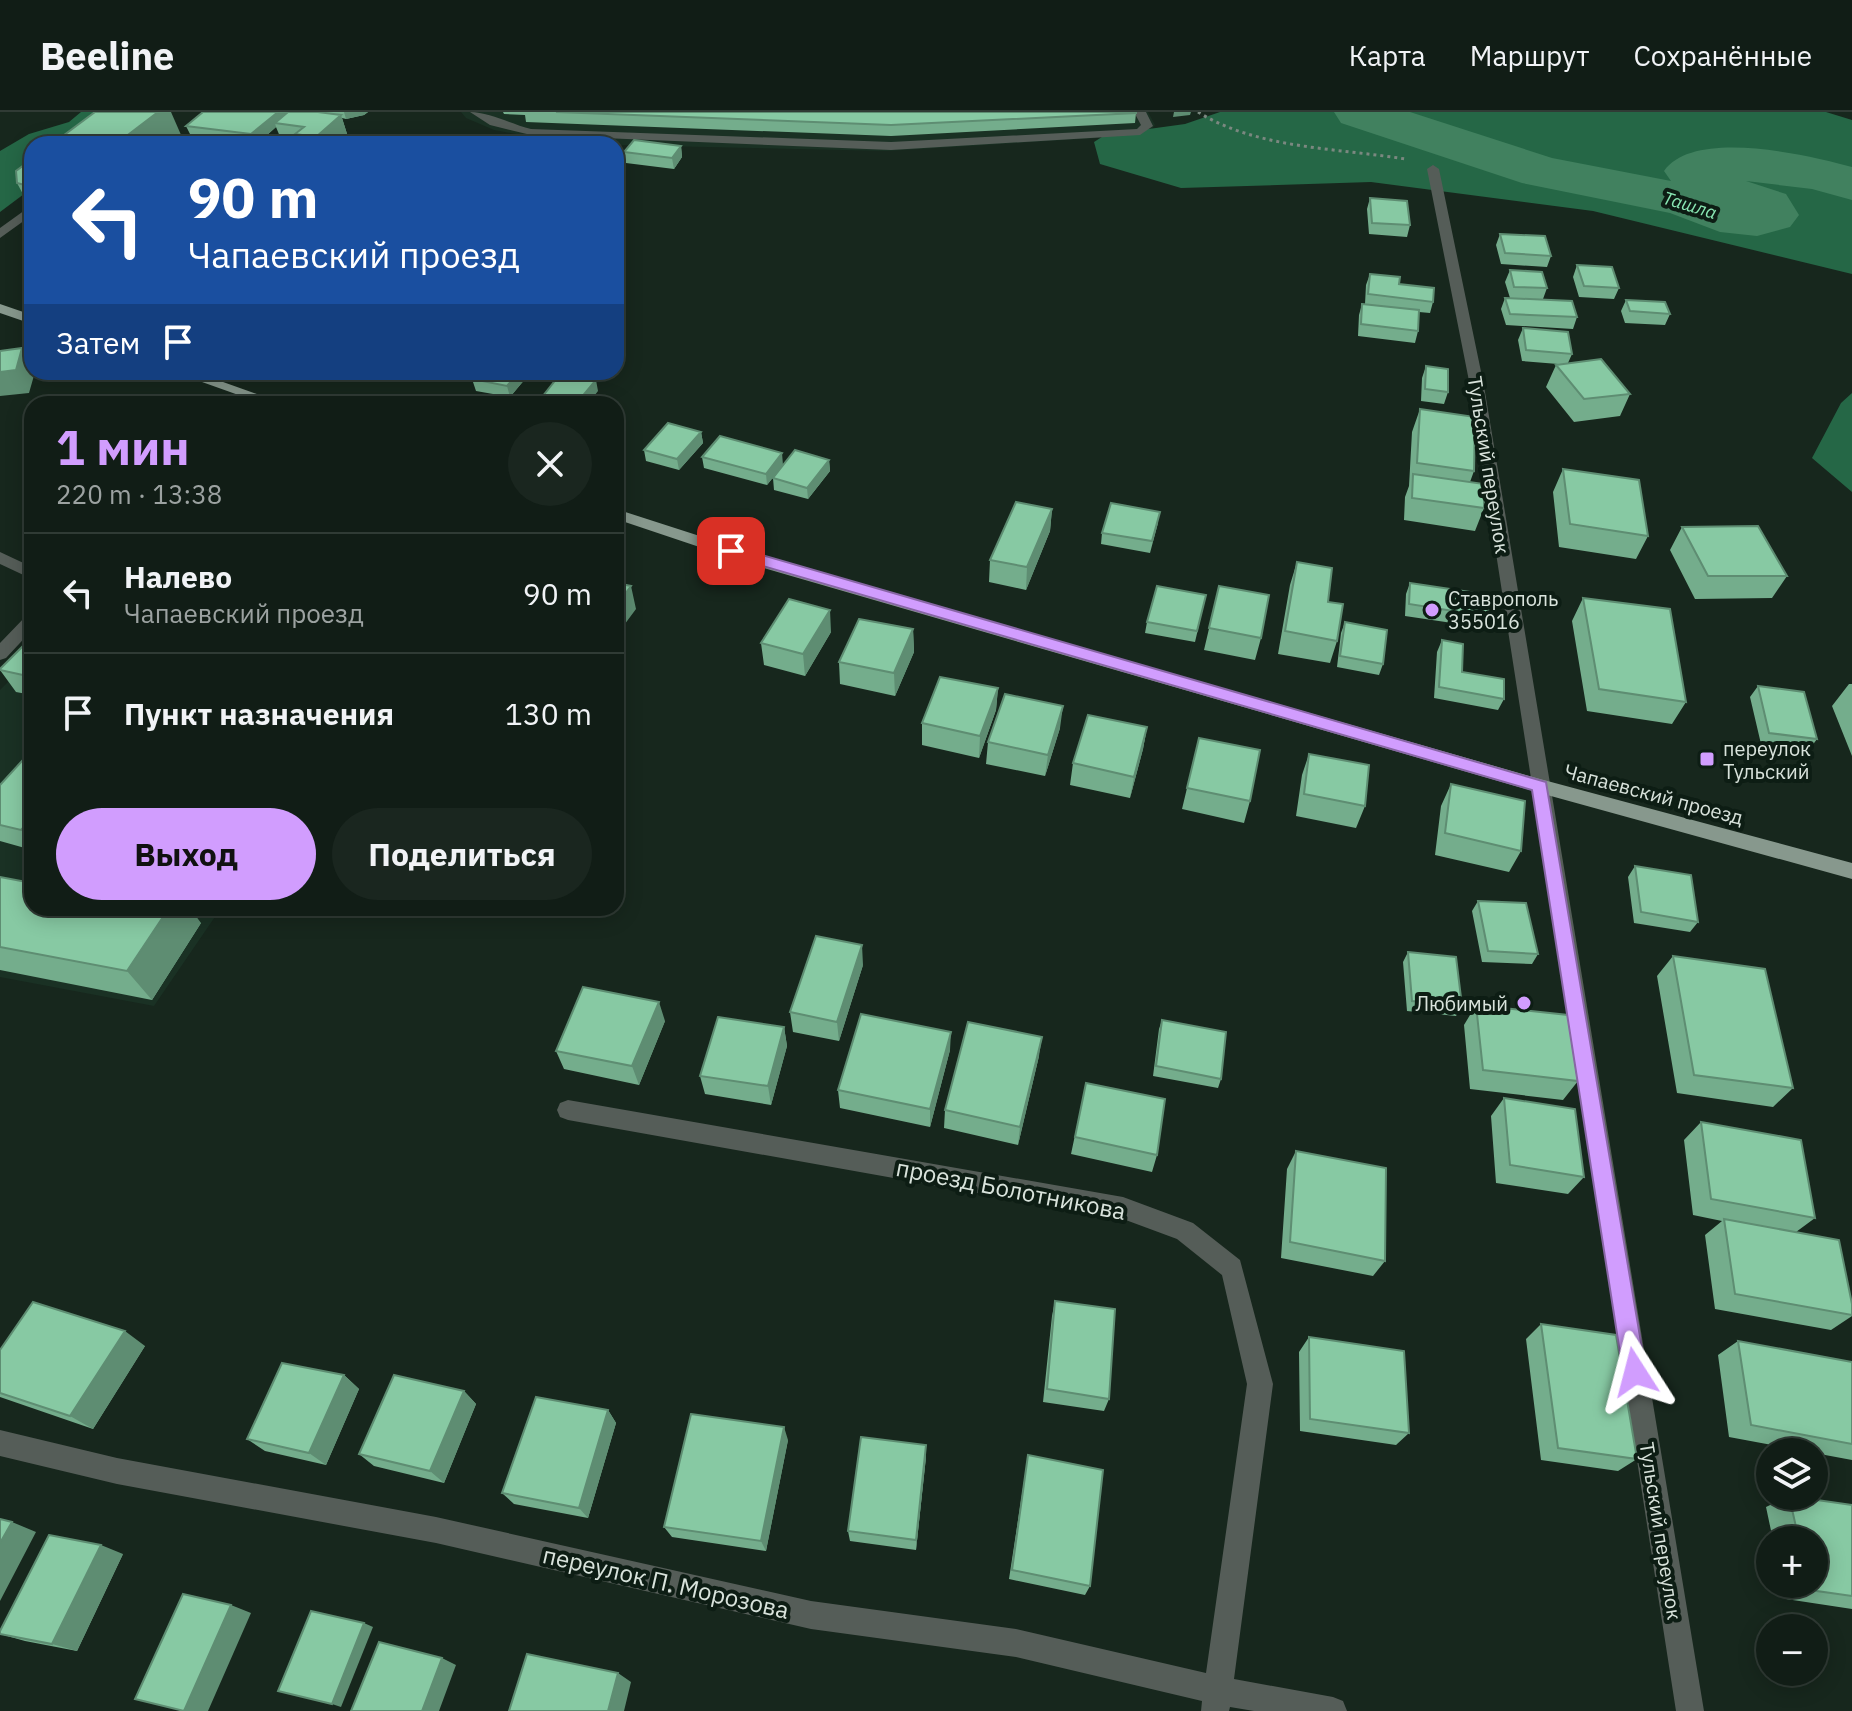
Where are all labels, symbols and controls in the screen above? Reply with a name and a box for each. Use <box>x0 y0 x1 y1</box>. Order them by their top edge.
text: Beeline <box>40 31 174 80</box>
text: Карта <box>1349 37 1426 74</box>
text: Маршрут <box>1470 37 1589 74</box>
text: Сохранённые <box>1633 37 1812 74</box>
text: 90 m <box>188 161 318 233</box>
icon: left <box>56 168 160 272</box>
water label: Ташла <box>1660 186 1720 224</box>
text: Чапаевский проезд <box>188 231 520 278</box>
icon: arrive <box>156 320 200 364</box>
text: Затем <box>56 323 140 362</box>
street label: Тульский переулок <box>1462 374 1516 556</box>
text: 1 мин <box>56 416 190 478</box>
button: close <box>508 422 592 506</box>
text: 220 m · 13:38 <box>56 477 222 511</box>
pin <box>697 517 765 585</box>
icon: arrive <box>709 529 753 573</box>
text: Налево <box>124 557 232 596</box>
icon: left <box>56 571 100 615</box>
text: 90 m <box>523 574 592 613</box>
place label: Ставрополь 355016 <box>1448 585 1559 635</box>
text: Чапаевский проезд <box>124 596 364 630</box>
marker: Ставрополь 355016 <box>1423 601 1441 619</box>
icon: arrive <box>56 691 100 735</box>
text: Пункт назначения <box>124 694 394 733</box>
text: 130 m <box>505 694 592 733</box>
place label: переулок Тульский <box>1723 735 1811 785</box>
marker: переулок Тульский <box>1698 750 1716 768</box>
street label: Чапаевский проезд <box>1561 757 1747 831</box>
button: Выход <box>56 808 316 900</box>
button: Поделиться <box>332 808 592 900</box>
place label: Любимый <box>1415 990 1508 1017</box>
marker: Любимый <box>1515 994 1533 1012</box>
street label: проезд Болотникова <box>893 1151 1129 1227</box>
position arrow <box>1593 1330 1677 1414</box>
map controls <box>1756 1438 1828 1686</box>
button: layers <box>1756 1438 1828 1510</box>
street label: Тульский переулок <box>1634 1440 1688 1622</box>
button: + <box>1756 1526 1828 1598</box>
street label: переулок П. Морозова <box>540 1538 792 1626</box>
button: − <box>1756 1614 1828 1686</box>

